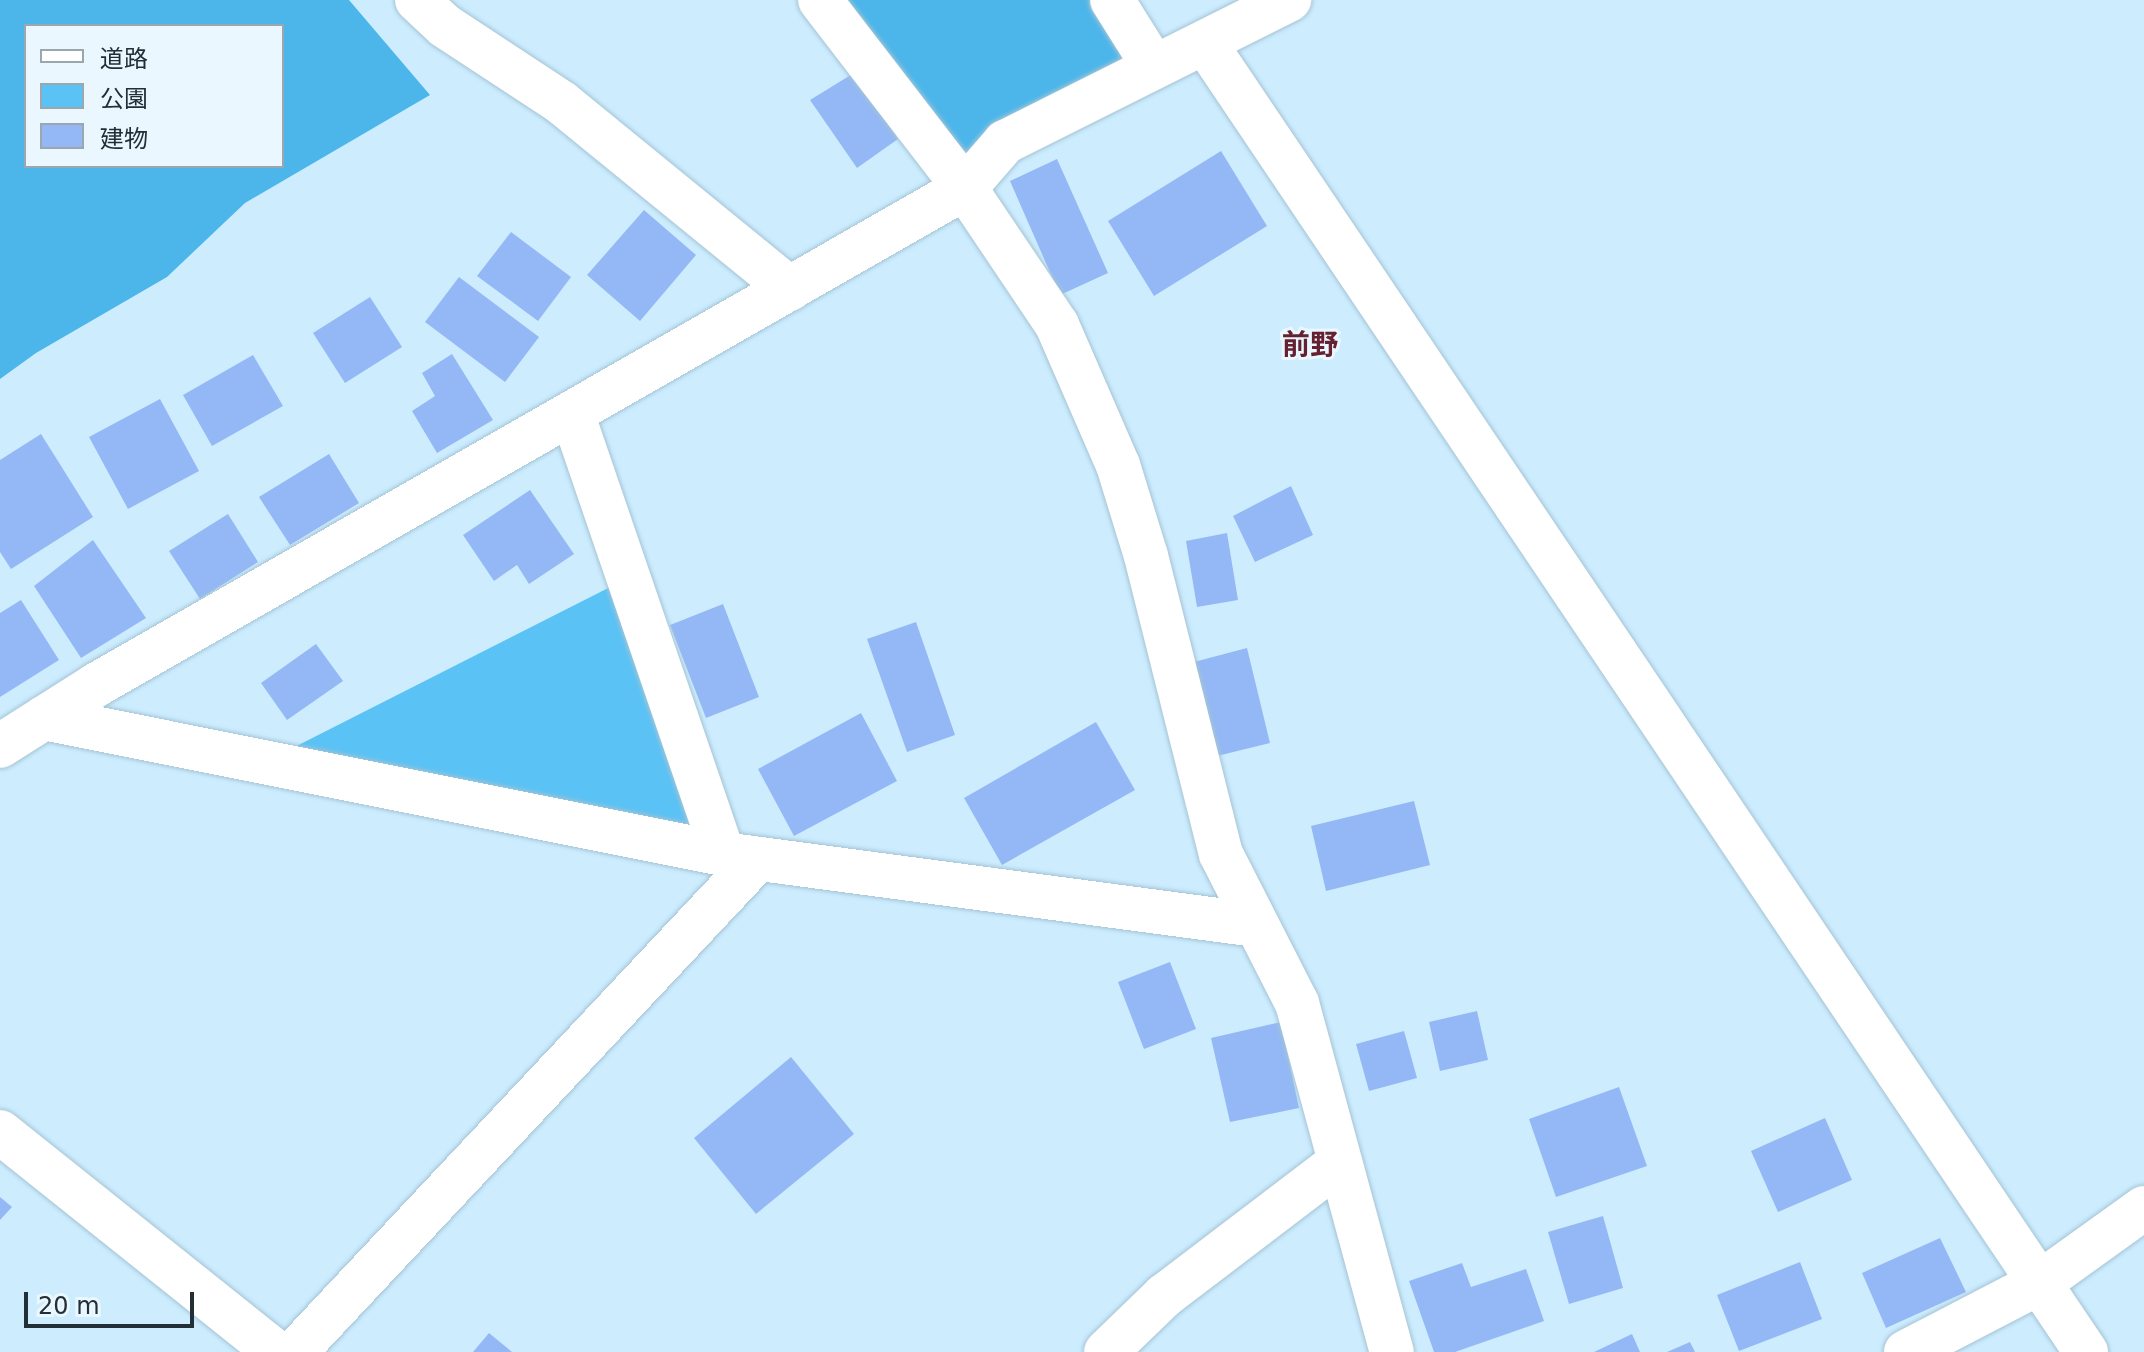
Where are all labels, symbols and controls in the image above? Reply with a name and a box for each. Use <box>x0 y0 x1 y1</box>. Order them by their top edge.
legend <box>24 24 284 168</box>
text: 道路 <box>100 45 148 73</box>
text: 公園 <box>100 85 148 113</box>
text: 建物 <box>100 125 148 153</box>
district label: 前野 <box>1282 328 1338 362</box>
scale bar <box>28 1276 198 1326</box>
text: 20 m <box>38 1292 100 1320</box>

